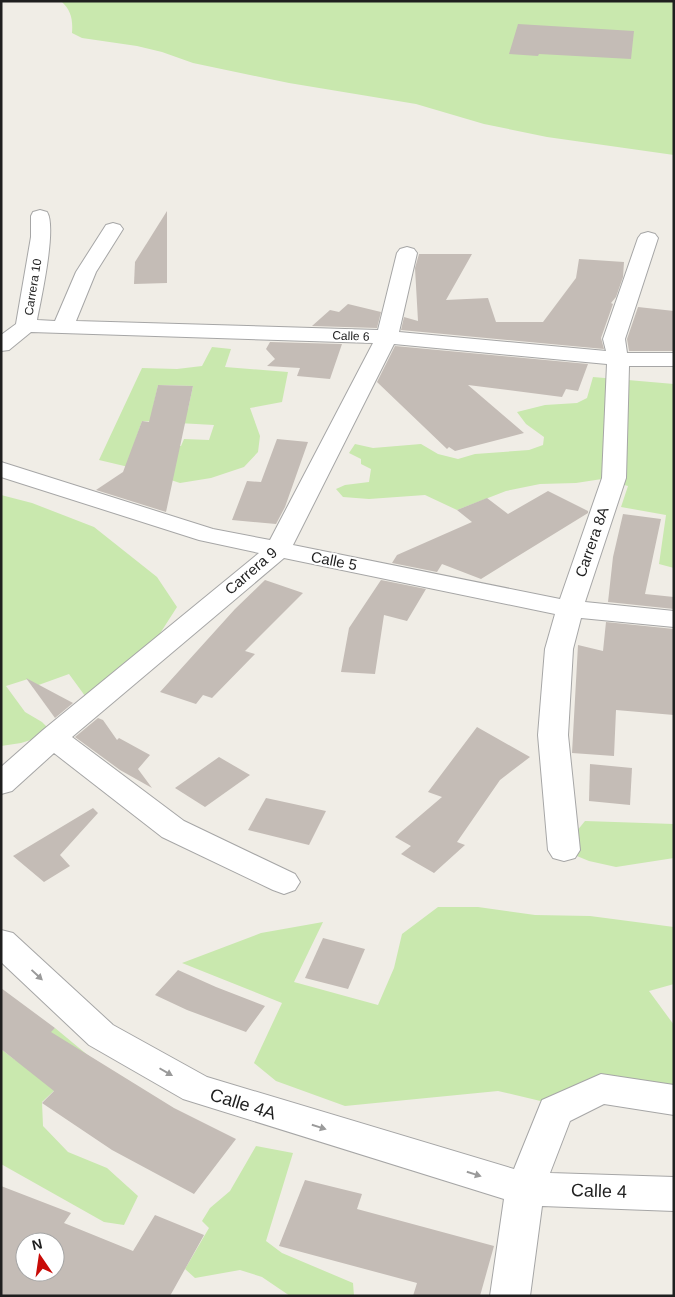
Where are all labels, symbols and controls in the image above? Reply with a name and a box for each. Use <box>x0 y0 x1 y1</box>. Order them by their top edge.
street label: Carrera 10 <box>22 257 44 316</box>
street label: Calle 6 <box>332 328 370 344</box>
street label: Carrera 8A <box>572 504 612 579</box>
street label: Carrera 9 <box>221 543 280 598</box>
street label: Calle 5 <box>310 548 359 573</box>
one-way arrow <box>31 969 43 981</box>
one-way arrow <box>160 1068 173 1077</box>
street label: Calle 4A <box>208 1084 278 1124</box>
one-way arrow <box>311 1123 326 1131</box>
one-way arrow <box>467 1170 482 1178</box>
street label: Calle 4 <box>571 1180 627 1202</box>
north arrow <box>15 1232 65 1282</box>
text: N <box>30 1235 44 1253</box>

